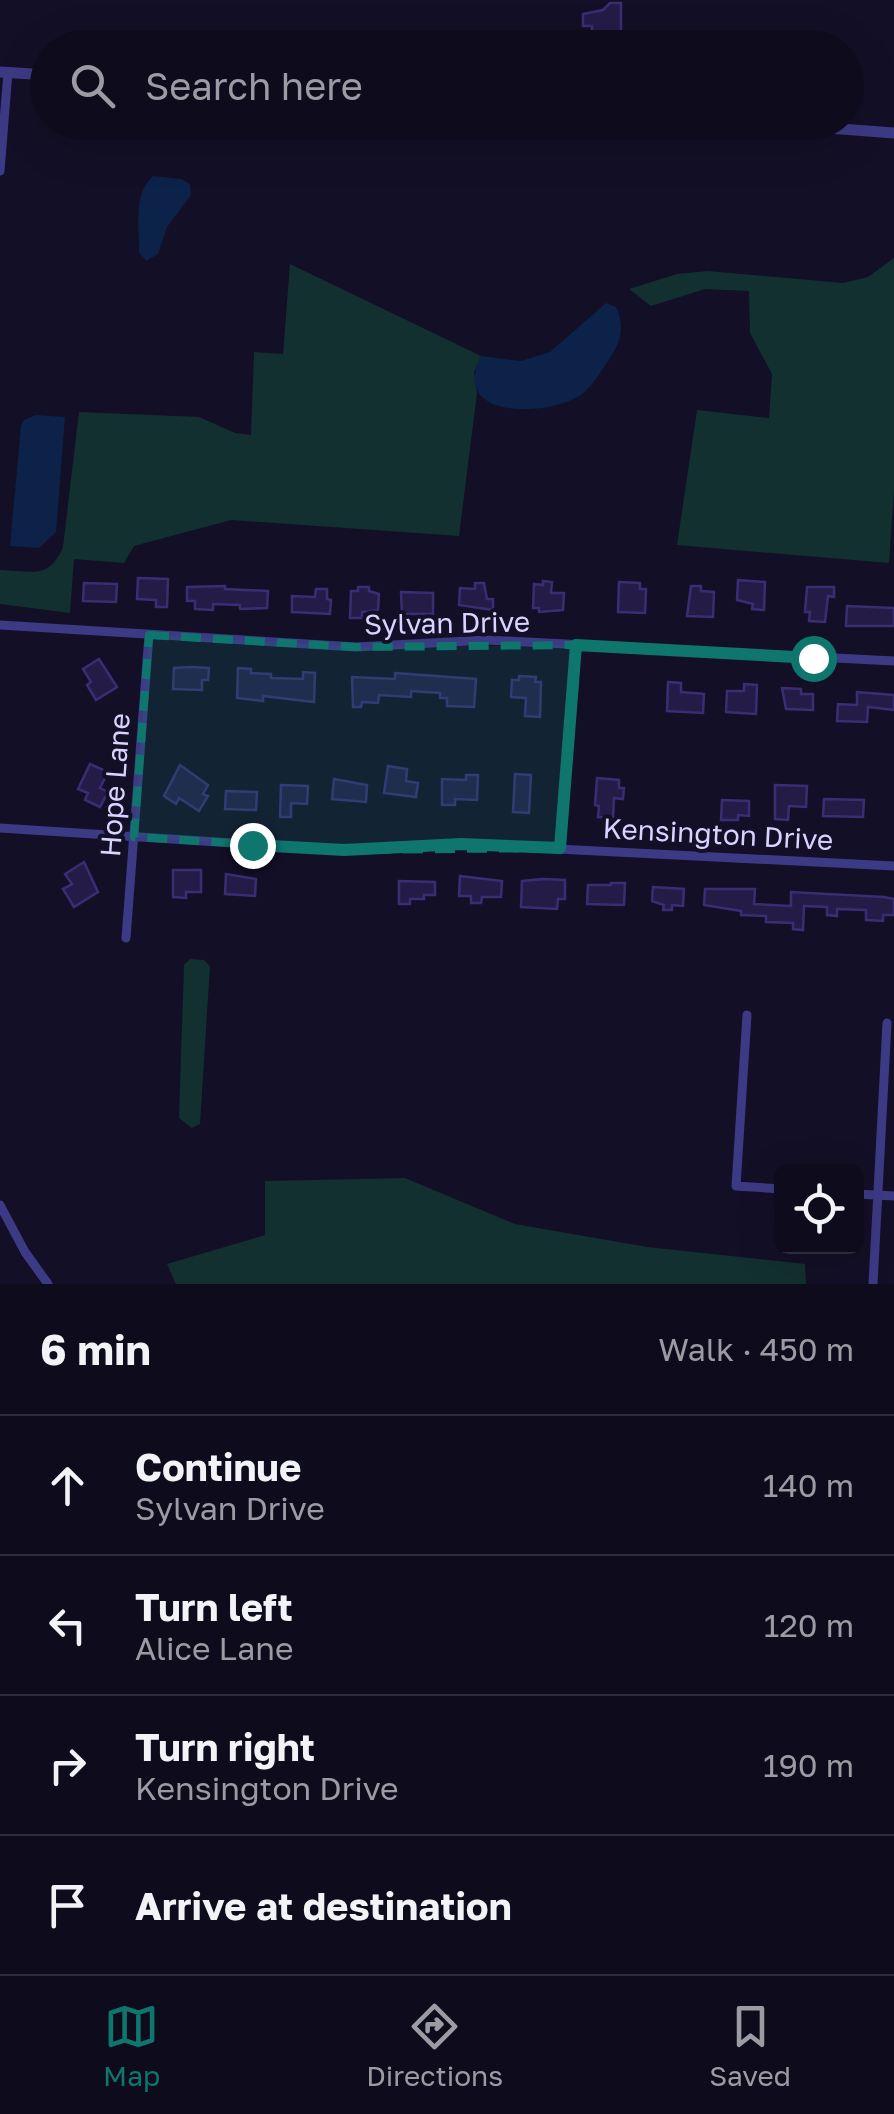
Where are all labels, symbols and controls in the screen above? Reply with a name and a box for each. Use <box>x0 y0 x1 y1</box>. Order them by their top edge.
search box <box>30 30 864 140</box>
icon: search <box>65 58 120 113</box>
text: Search here <box>145 63 363 108</box>
street label: Sylvan Drive <box>364 605 530 640</box>
route start <box>791 636 837 682</box>
street label: Hope Lane <box>93 712 136 858</box>
street label: Kensington Drive <box>602 811 834 856</box>
route end <box>230 823 276 869</box>
map controls <box>774 1164 864 1254</box>
button: locate <box>774 1164 864 1254</box>
text: 6 min <box>40 1324 151 1374</box>
text: Walk · 450 m <box>658 1330 854 1368</box>
text: Continue <box>135 1444 301 1489</box>
icon: ahead <box>40 1458 95 1513</box>
text: 140 m <box>763 1466 854 1504</box>
text: Sylvan Drive <box>135 1489 325 1527</box>
text: Turn left <box>135 1584 293 1629</box>
icon: left <box>40 1598 95 1653</box>
text: 120 m <box>764 1606 854 1644</box>
text: Alice Lane <box>135 1629 294 1667</box>
text: Turn right <box>135 1724 315 1769</box>
icon: right <box>40 1738 95 1793</box>
text: 190 m <box>763 1746 854 1784</box>
text: Kensington Drive <box>135 1769 399 1807</box>
icon: arrive <box>40 1878 95 1933</box>
text: Arrive at destination <box>135 1883 512 1928</box>
tab: Map <box>103 1999 160 2092</box>
tab: Directions <box>366 1999 503 2092</box>
tab: Saved <box>709 1999 791 2092</box>

